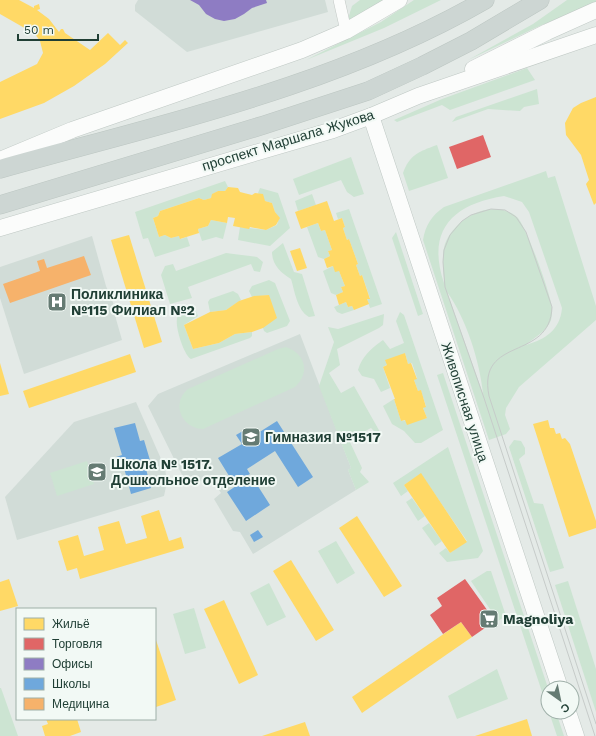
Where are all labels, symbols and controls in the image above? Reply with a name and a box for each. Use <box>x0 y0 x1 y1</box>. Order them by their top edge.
scale bar <box>18 16 98 42</box>
text: 50 m <box>24 23 54 37</box>
street label: проспект Маршала Жукова <box>200 106 376 174</box>
place label: Поликлиника №115 Филиал №2 <box>71 286 195 318</box>
hospital icon: Поликлиника №115 Филиал №2 <box>46 291 68 313</box>
street label: Живописная улица <box>438 340 492 464</box>
school or university icon: Гимназия №1517 <box>240 426 262 448</box>
place label: Гимназия №1517 <box>265 429 381 445</box>
place label: Школа № 1517. Дошкольное отделение <box>111 456 276 488</box>
school or university icon: Школа № 1517. Дошкольное отделение <box>86 461 108 483</box>
legend <box>16 608 156 720</box>
supermarket icon: Magnoliya <box>478 608 500 630</box>
place label: Magnoliya <box>503 611 574 627</box>
text: Жильё <box>52 617 90 631</box>
text: Торговля <box>52 637 102 651</box>
text: Офисы <box>52 657 93 671</box>
text: Школы <box>52 677 90 691</box>
north arrow <box>540 680 580 720</box>
text: Медицина <box>52 697 109 711</box>
text: С <box>558 700 572 716</box>

